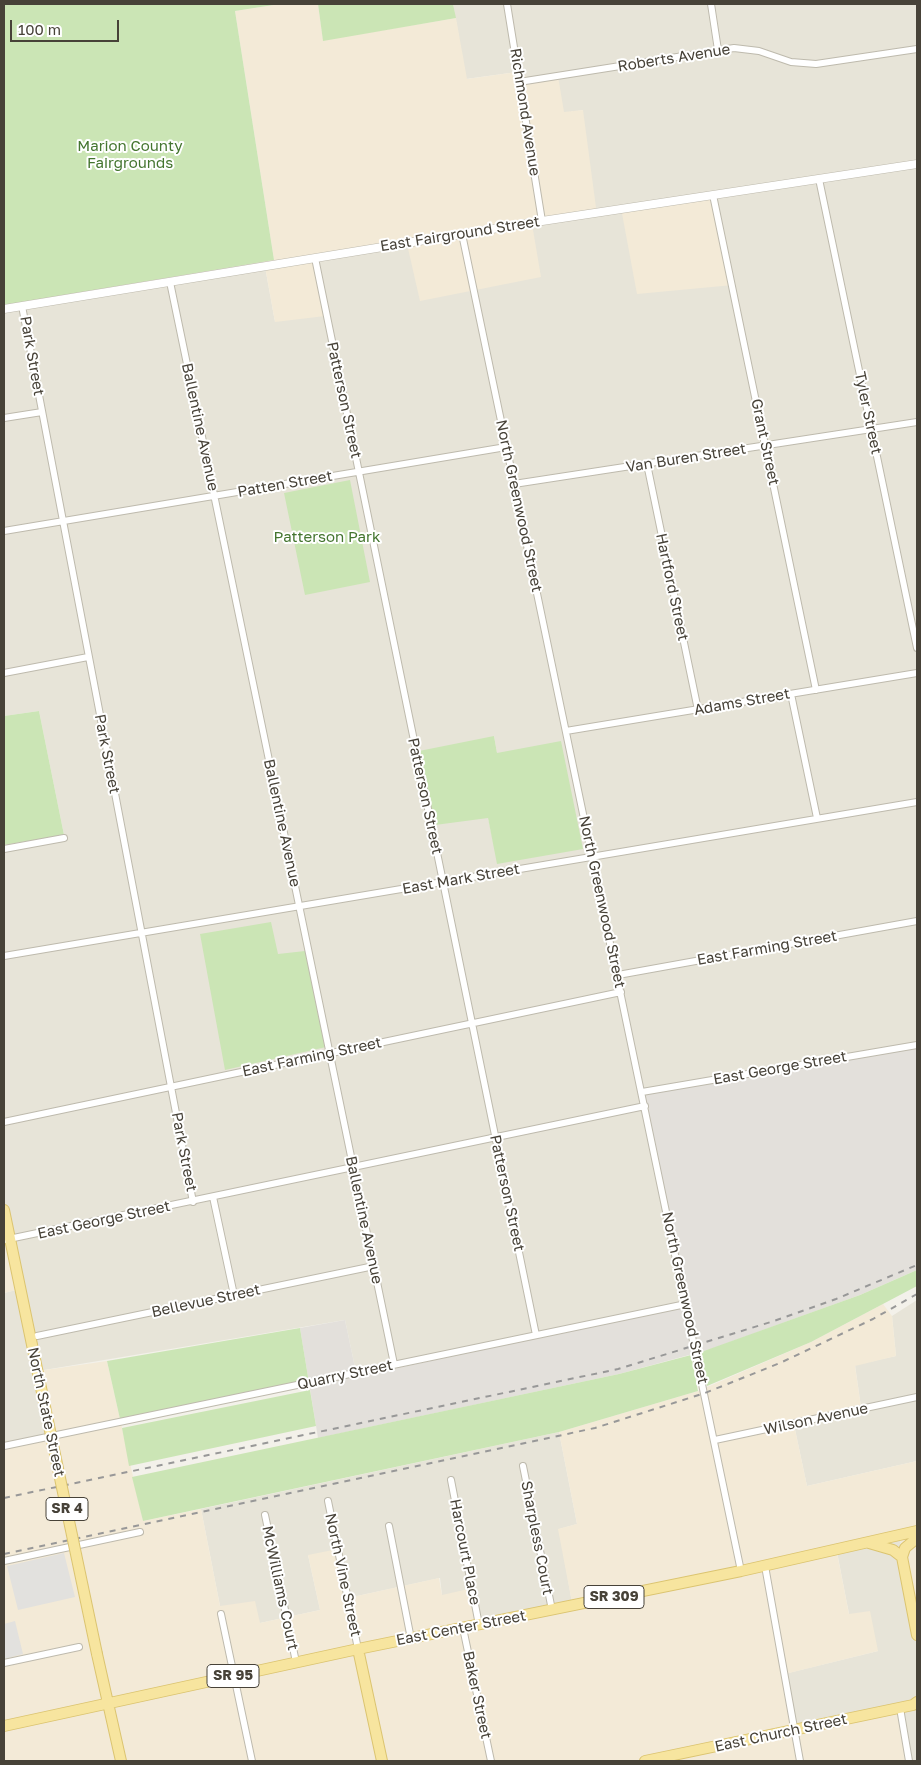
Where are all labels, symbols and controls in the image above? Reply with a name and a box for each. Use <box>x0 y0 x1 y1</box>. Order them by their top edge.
scale bar <box>12 10 121 42</box>
text: 100 m <box>18 20 61 38</box>
street label: Roberts Avenue <box>616 40 732 76</box>
street label: Richmond Avenue <box>506 47 544 177</box>
park label: Marion County Fairgrounds <box>77 137 183 172</box>
street label: East Fairground Street <box>379 212 541 256</box>
street label: Park Street <box>16 315 48 397</box>
street label: Patterson Street <box>323 340 365 460</box>
street label: Ballentine Avenue <box>178 361 222 493</box>
street label: Tyler Street <box>850 370 886 456</box>
street label: Grant Street <box>747 397 783 487</box>
street label: North Greenwood Street <box>492 418 546 594</box>
street label: Van Buren Street <box>625 440 747 476</box>
street label: Patten Street <box>236 467 334 501</box>
park label: Patterson Park <box>274 528 380 546</box>
street label: Hartford Street <box>652 532 692 642</box>
street label: Adams Street <box>693 685 791 719</box>
street label: Park Street <box>90 713 124 795</box>
street label: Patterson Street <box>404 736 446 856</box>
street label: Ballentine Avenue <box>260 757 304 889</box>
street label: North Greenwood Street <box>575 814 629 990</box>
street label: East Mark Street <box>401 860 521 898</box>
street label: East Farming Street <box>696 927 838 969</box>
street label: East Farming Street <box>241 1033 383 1081</box>
street label: East George Street <box>712 1047 848 1089</box>
street label: Park Street <box>167 1111 201 1193</box>
street label: Patterson Street <box>486 1133 528 1253</box>
street label: Ballentine Avenue <box>342 1154 386 1286</box>
street label: East George Street <box>36 1197 172 1243</box>
street label: North Greenwood Street <box>658 1210 712 1386</box>
street label: Bellevue Street <box>150 1281 262 1321</box>
street label: North State Street <box>23 1346 69 1478</box>
street label: Quarry Street <box>296 1356 394 1394</box>
street label: Wilson Avenue <box>762 1399 870 1439</box>
street label: Sharpless Court <box>517 1479 557 1597</box>
street label: Harcourt Place <box>446 1497 484 1607</box>
road number: SR 4 <box>46 1498 88 1520</box>
street label: North Vine Street <box>321 1512 365 1638</box>
street label: McWilliams Court <box>258 1524 302 1652</box>
road number: SR 309 <box>584 1585 644 1608</box>
street label: East Center Street <box>395 1607 527 1649</box>
street label: Baker Street <box>459 1649 495 1741</box>
road number: SR 95 <box>207 1664 259 1688</box>
street label: East Church Street <box>713 1710 849 1756</box>

